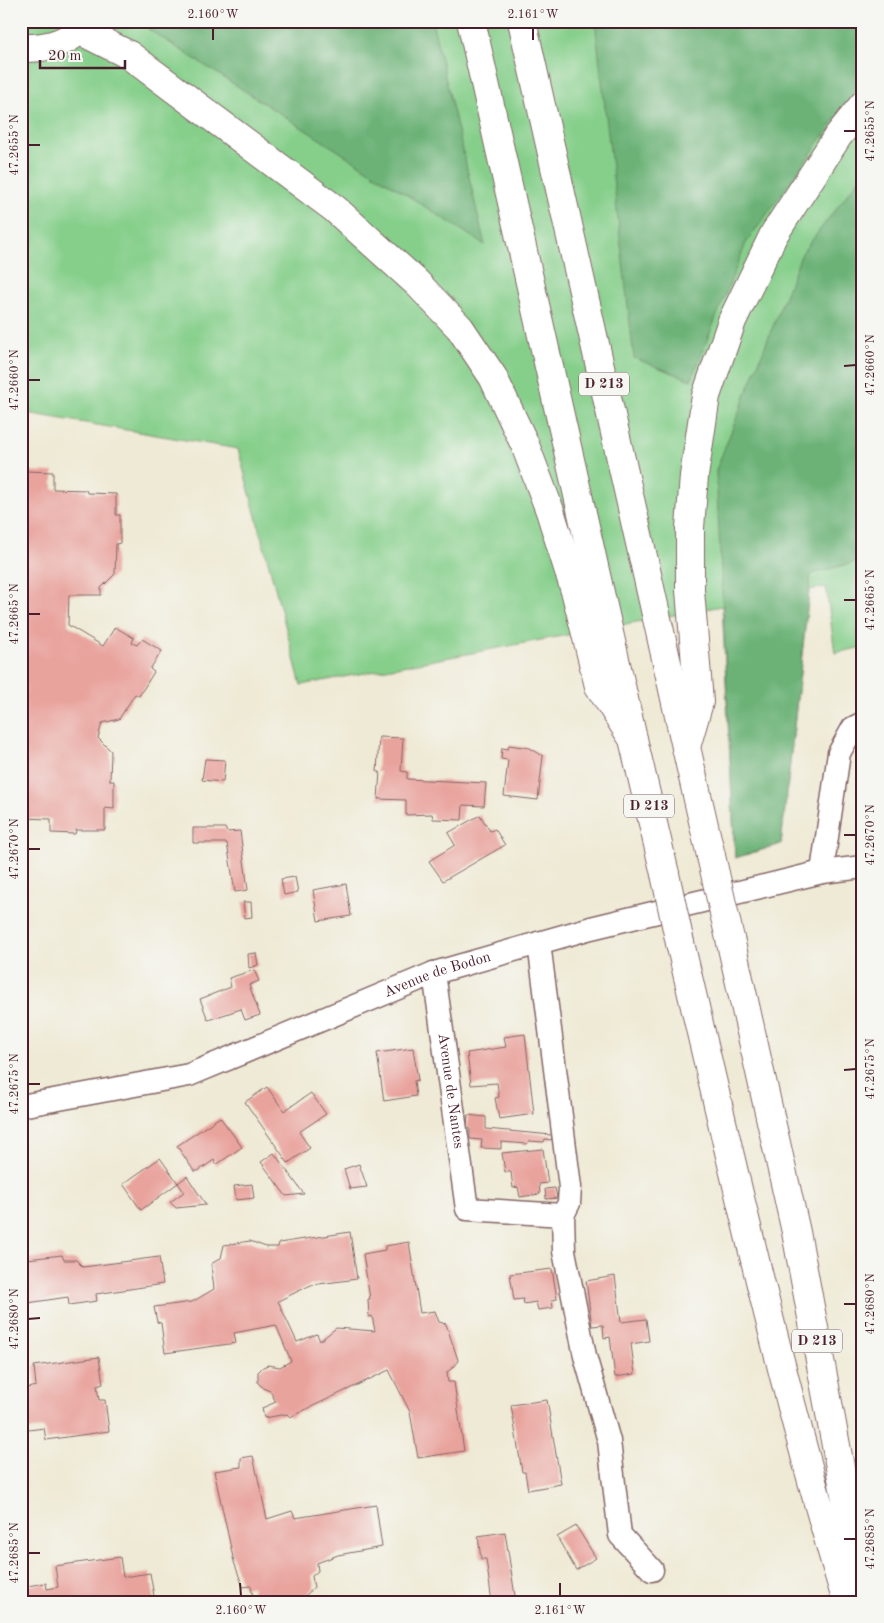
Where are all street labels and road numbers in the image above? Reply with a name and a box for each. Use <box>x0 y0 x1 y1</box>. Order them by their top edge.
road number: D 213 <box>579 372 629 396</box>
road number: D 213 <box>624 794 674 818</box>
street label: Avenue de Bodon <box>382 950 493 1000</box>
street label: Avenue de Nantes <box>435 1032 466 1150</box>
road number: D 213 <box>792 1330 842 1352</box>

